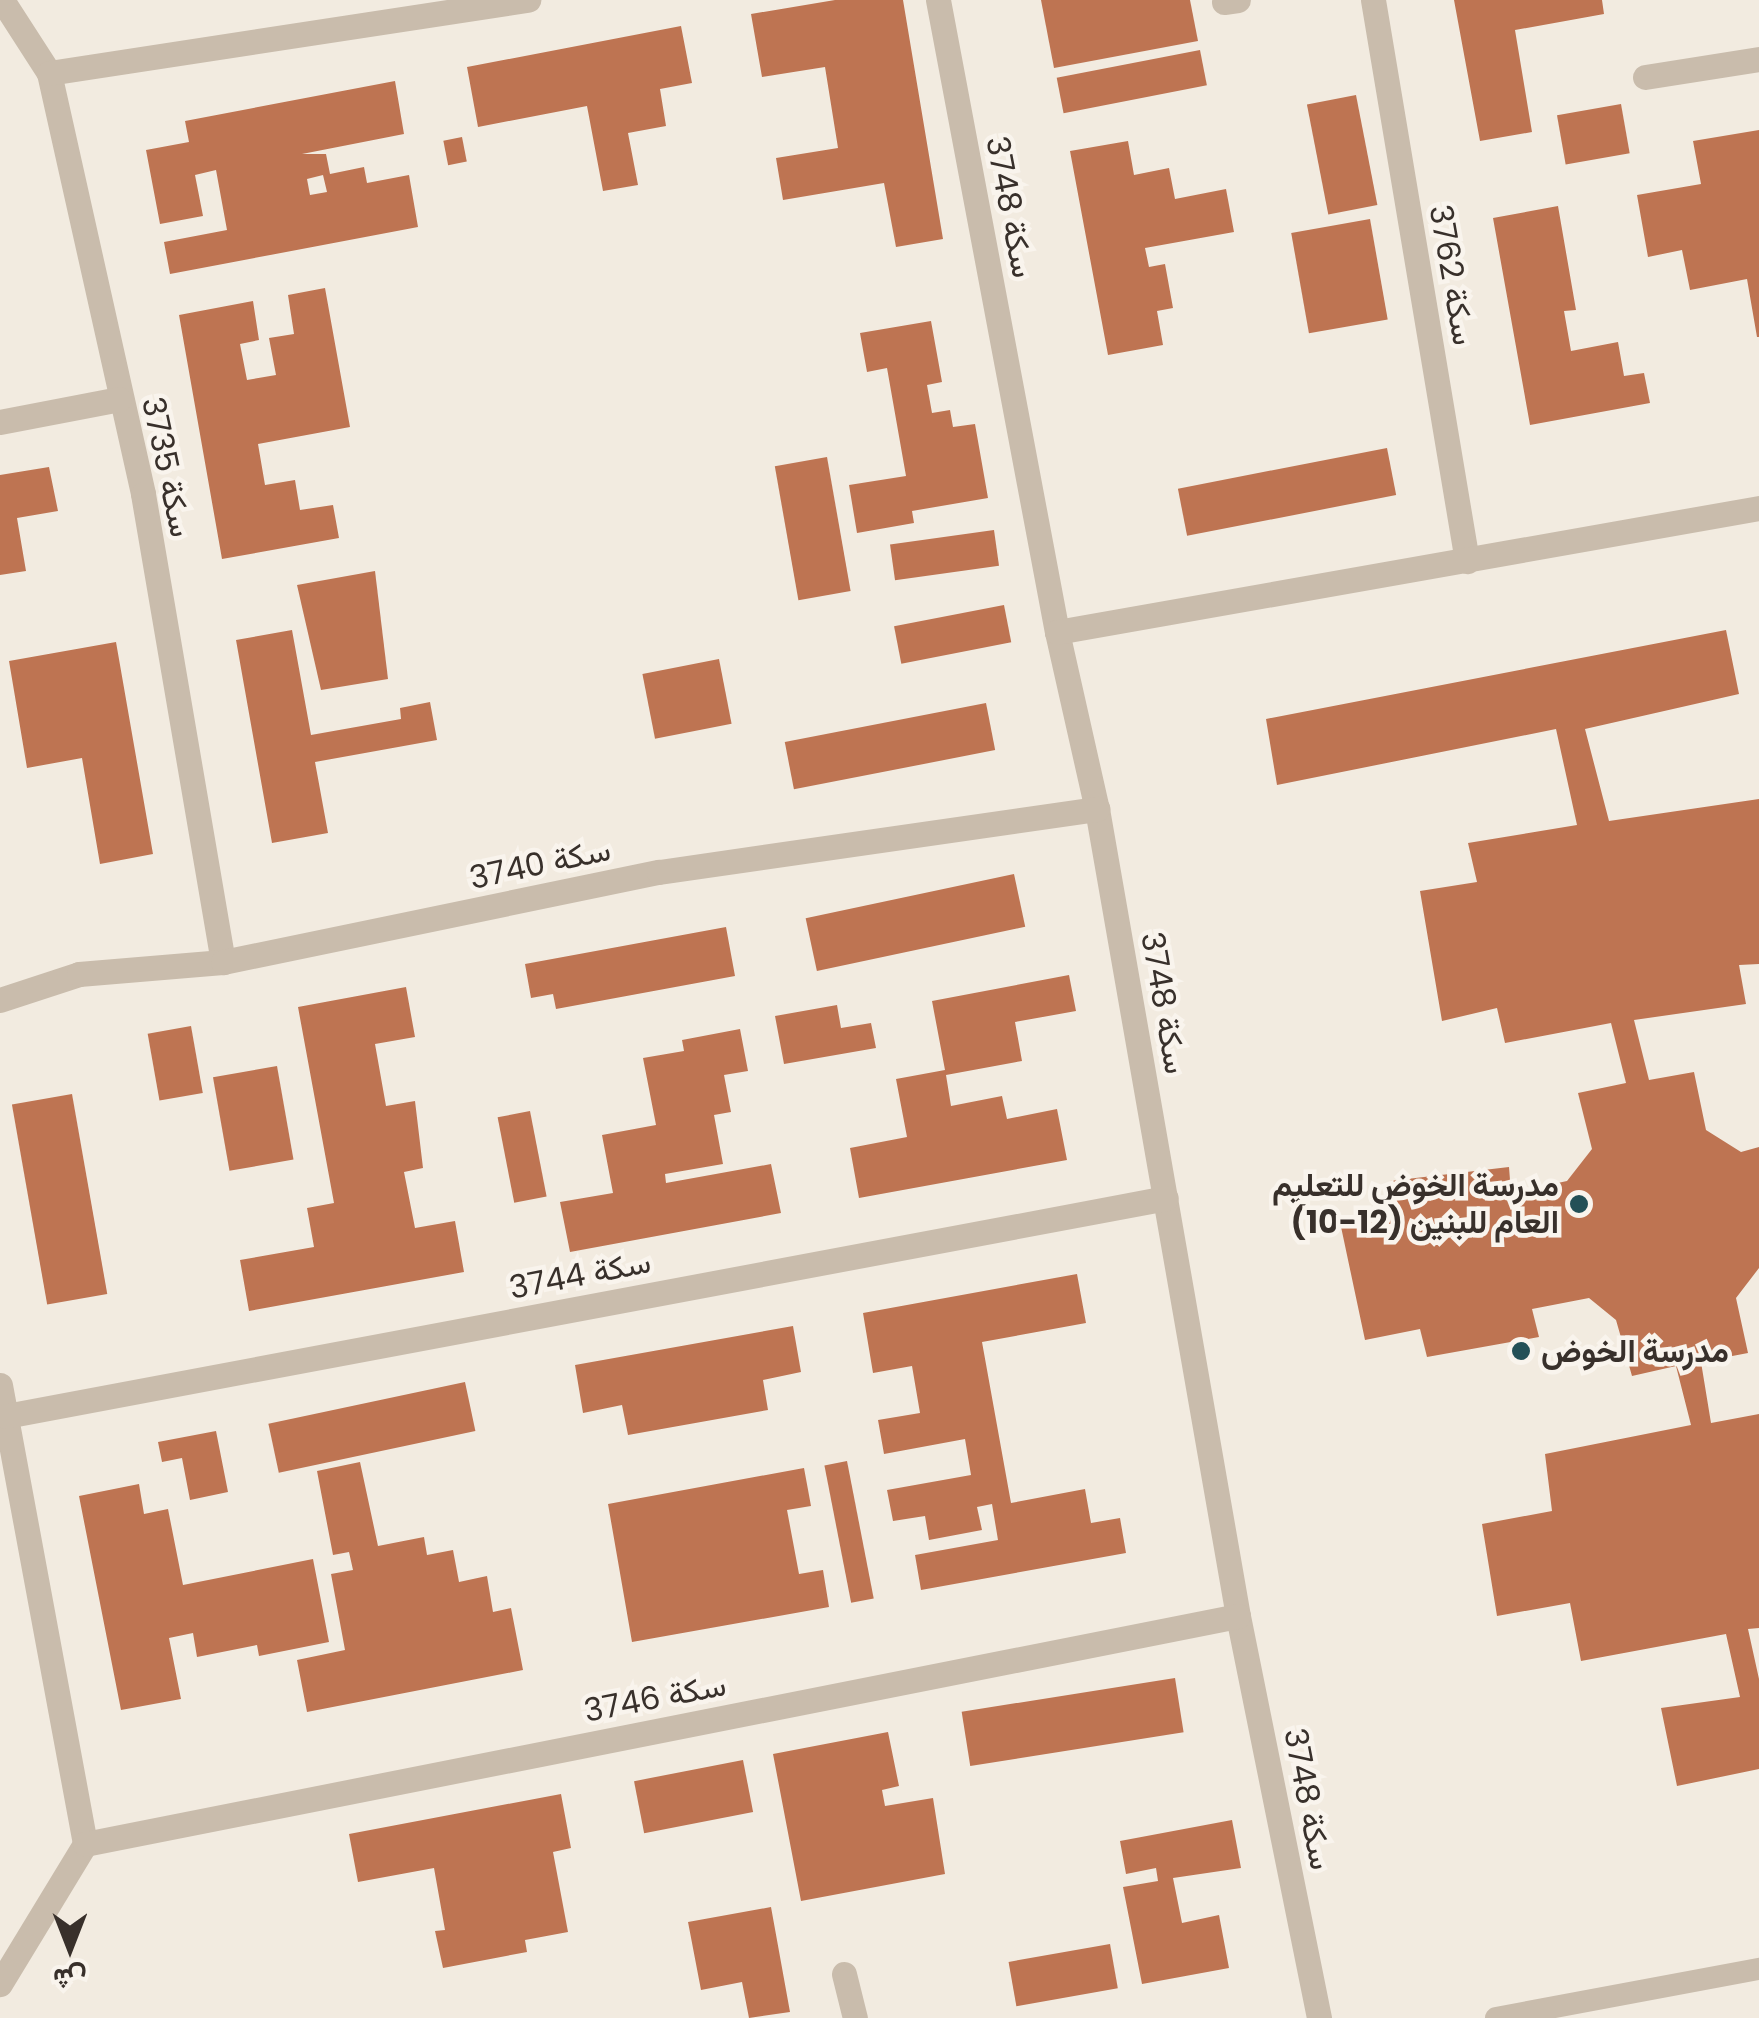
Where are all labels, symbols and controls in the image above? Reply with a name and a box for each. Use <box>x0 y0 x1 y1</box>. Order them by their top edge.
street label: سكة 3748 <box>977 133 1043 281</box>
street label: سكة 3762 <box>1421 202 1483 348</box>
street label: سكة 3735 <box>133 394 201 540</box>
street label: سكة 3740 <box>466 830 614 898</box>
street label: سكة 3748 <box>1133 929 1195 1077</box>
place label: مدرسة الخوض للتعليم العام للبنين (12-10) <box>1272 1167 1559 1242</box>
marker: مدرسة الخوض للتعليم العام للبنين (12-10) <box>1568 1193 1590 1215</box>
street label: سكة 3744 <box>506 1242 654 1308</box>
place label: مدرسة الخوض <box>1541 1332 1729 1370</box>
marker: مدرسة الخوض <box>1510 1340 1532 1362</box>
street label: سكة 3746 <box>581 1665 729 1731</box>
street label: سكة 3748 <box>1275 1725 1341 1873</box>
north arrow <box>20 1898 120 1998</box>
text: ش <box>53 1959 87 1998</box>

